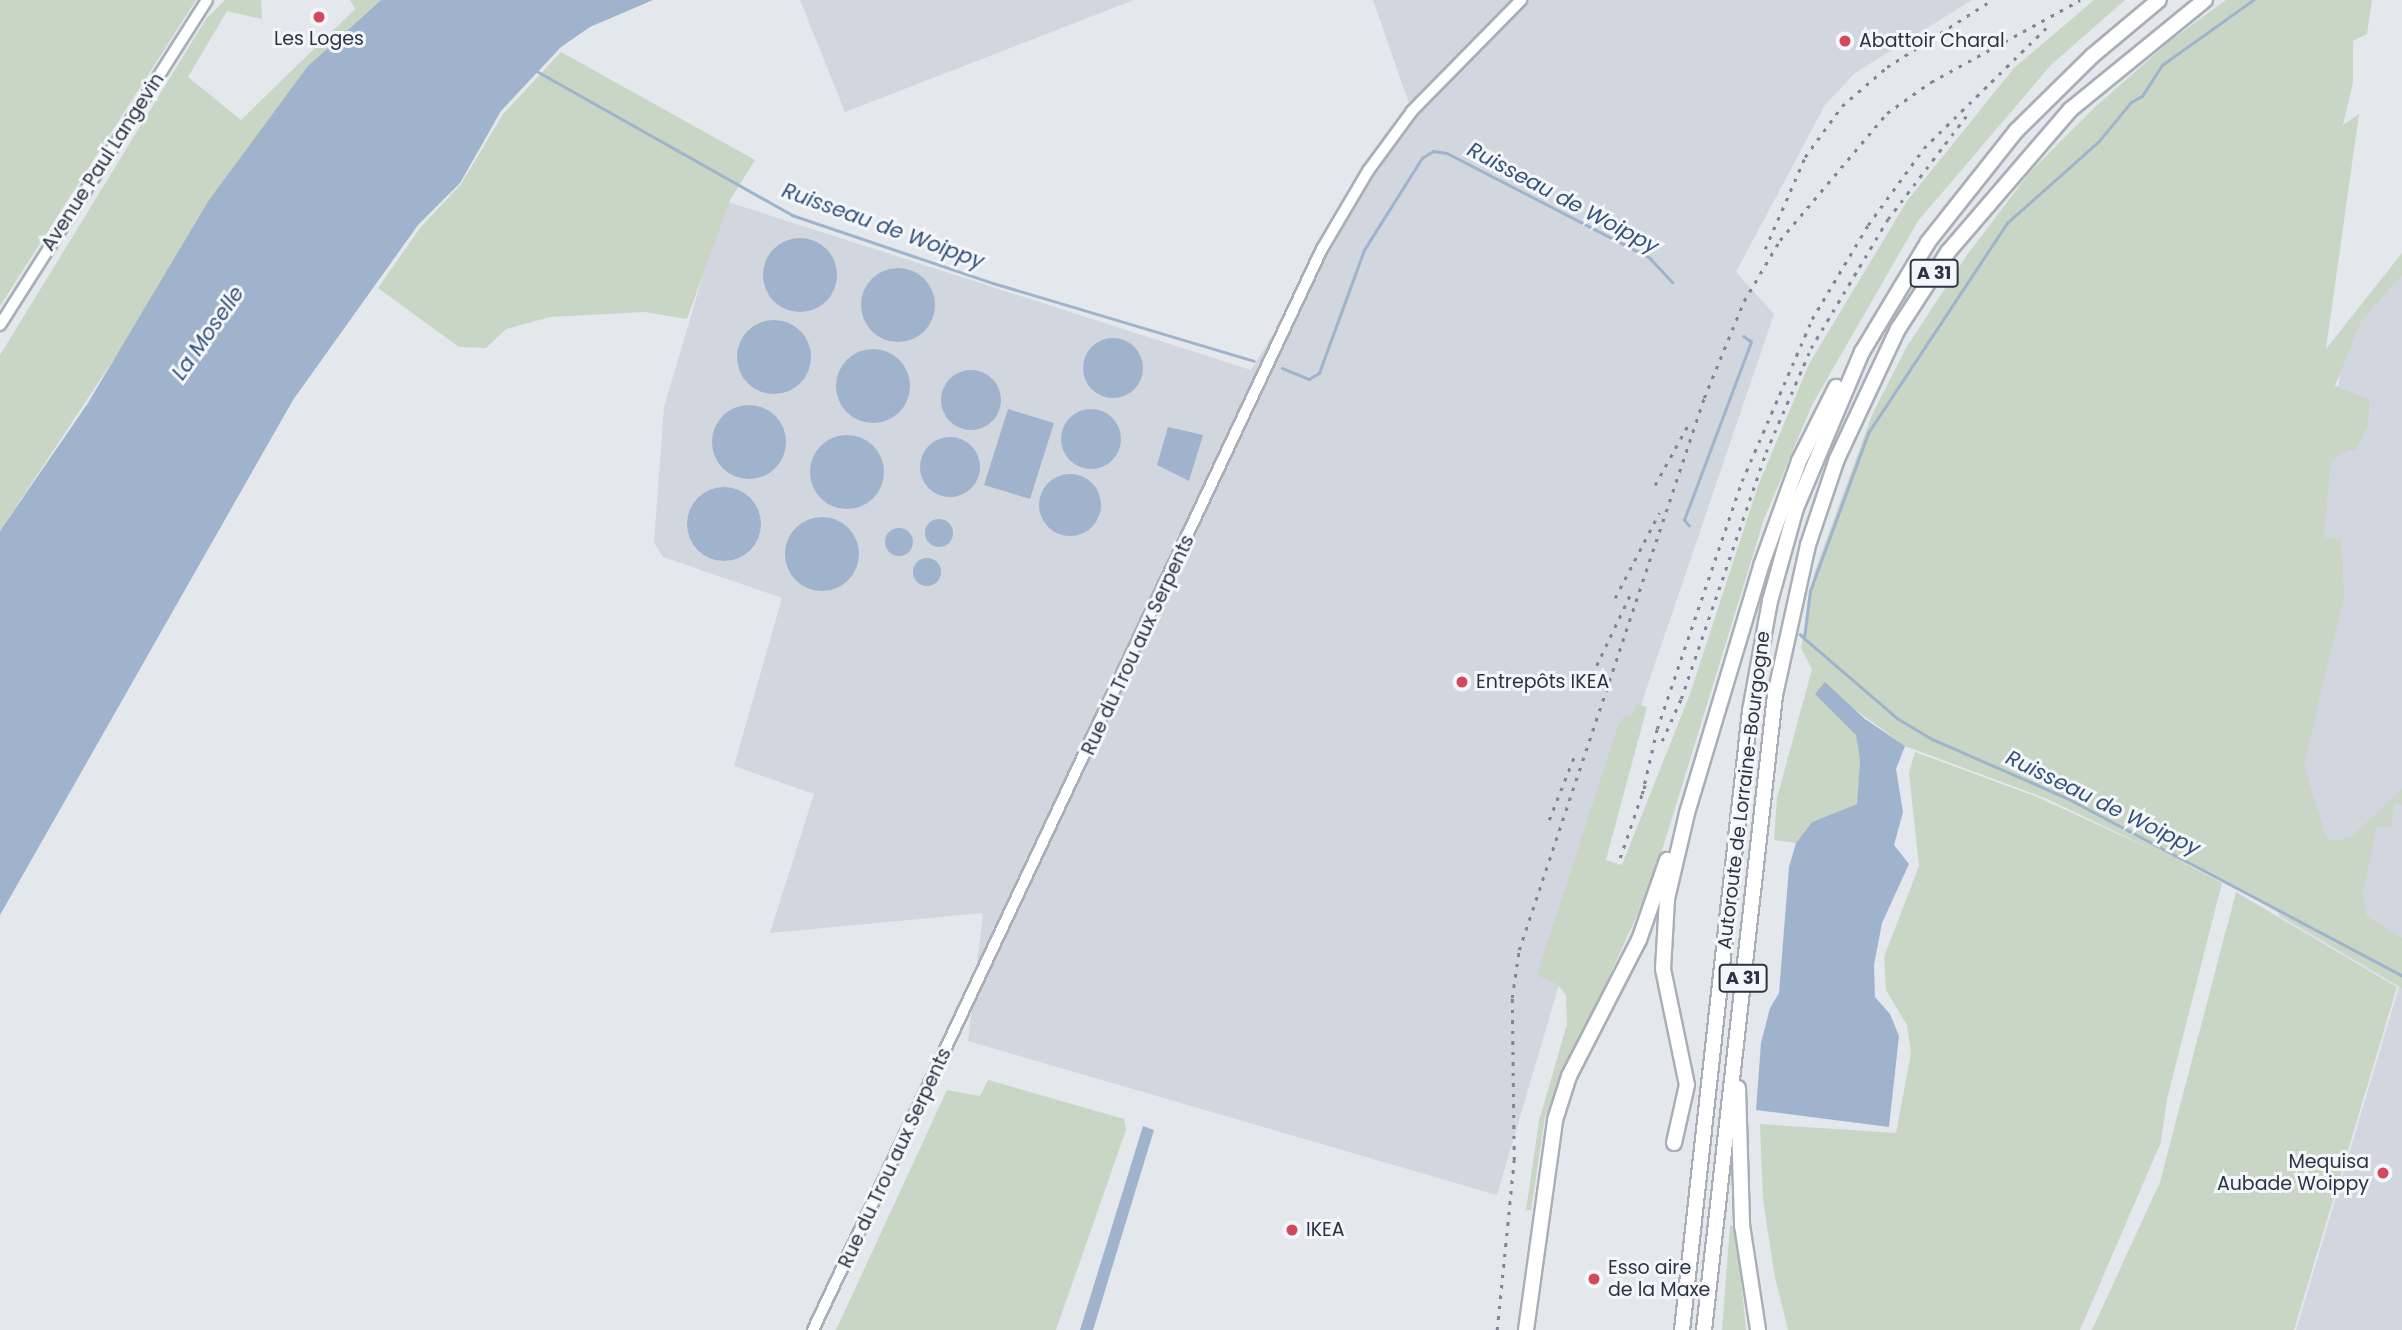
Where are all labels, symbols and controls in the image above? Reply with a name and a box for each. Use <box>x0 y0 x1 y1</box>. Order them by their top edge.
marker: Les Loges <box>311 9 327 25</box>
place label: Les Loges <box>274 28 364 50</box>
place label: Abattoir Charal <box>1859 30 2005 52</box>
marker: Abattoir Charal <box>1837 33 1853 49</box>
street label: Avenue Paul Langevin <box>37 69 169 255</box>
water label: Ruisseau de Woippy <box>1463 137 1663 259</box>
water label: Ruisseau de Woippy <box>779 178 987 274</box>
road number: A 31 <box>1910 258 1958 288</box>
water label: La Moselle <box>167 281 249 385</box>
street label: Rue du Trou aux Serpents <box>1077 531 1199 759</box>
street label: Autoroute de Lorraine-Bourgogne <box>1713 630 1775 950</box>
place label: Entrepôts IKEA <box>1476 671 1609 693</box>
marker: Entrepôts IKEA <box>1454 674 1470 690</box>
water label: Ruisseau de Woippy <box>2002 745 2204 861</box>
road number: A 31 <box>1718 964 1768 993</box>
street label: Rue du Trou aux Serpents <box>834 1044 956 1272</box>
place label: Mequisa Aubade Woippy <box>2217 1151 2369 1195</box>
marker: Mequisa Aubade Woippy <box>2375 1165 2391 1181</box>
place label: IKEA <box>1306 1219 1345 1241</box>
marker: IKEA <box>1284 1222 1300 1238</box>
place label: Esso aire de la Maxe <box>1608 1257 1710 1301</box>
marker: Esso aire de la Maxe <box>1586 1271 1602 1287</box>

